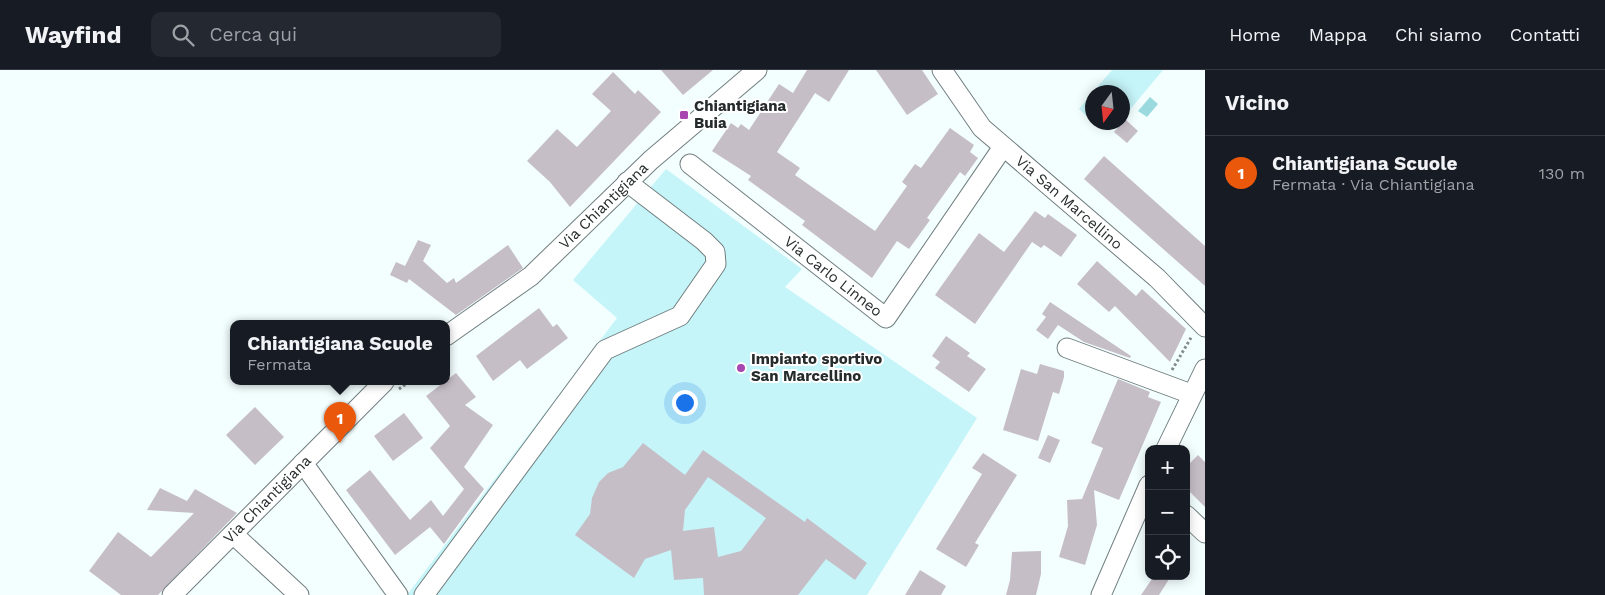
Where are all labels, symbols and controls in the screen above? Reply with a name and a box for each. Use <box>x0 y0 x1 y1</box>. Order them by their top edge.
search box <box>151 12 501 57</box>
text: Wayfind <box>25 21 121 49</box>
icon: search <box>169 21 197 49</box>
text: Cerca qui <box>209 23 297 46</box>
text: Home <box>1229 24 1281 45</box>
text: Mappa <box>1309 24 1367 45</box>
text: Chi siamo <box>1395 24 1482 45</box>
text: Contatti <box>1510 24 1580 45</box>
north arrow <box>1085 85 1130 130</box>
text: Vicino <box>1225 90 1289 115</box>
place label: Chiantigiana Buia <box>694 97 786 132</box>
marker: Chiantigiana Buia <box>678 109 690 121</box>
street label: Via San Marcellino <box>1012 152 1126 253</box>
text: Chiantigiana Scuole <box>1272 152 1457 175</box>
street label: Via Chiantigiana <box>555 158 652 253</box>
text: 1 <box>1238 164 1244 183</box>
text: 130 m <box>1539 164 1585 183</box>
text: Fermata · Via Chiantigiana <box>1272 175 1475 194</box>
street label: Via Carlo Linneo <box>780 232 886 321</box>
popup <box>230 320 450 385</box>
text: Chiantigiana Scuole <box>247 332 433 355</box>
place label: Impianto sportivo San Marcellino <box>751 350 882 385</box>
text: Fermata <box>247 355 312 374</box>
marker: Impianto sportivo San Marcellino <box>735 362 747 374</box>
your location <box>672 390 698 416</box>
pin: 1 <box>324 402 356 443</box>
map controls <box>1145 445 1190 580</box>
button: + <box>1145 445 1190 490</box>
street label: Via Chiantigiana <box>220 451 315 547</box>
button: − <box>1145 490 1190 535</box>
button: locate <box>1145 535 1190 580</box>

